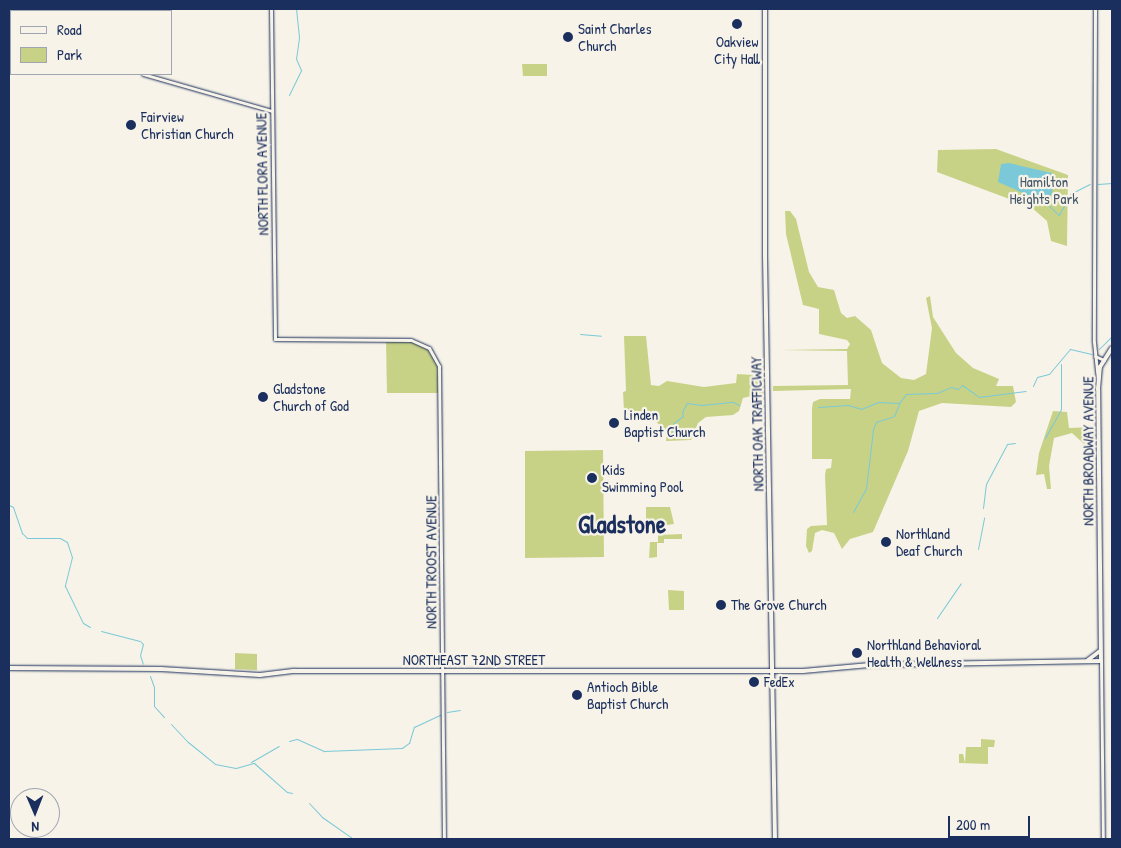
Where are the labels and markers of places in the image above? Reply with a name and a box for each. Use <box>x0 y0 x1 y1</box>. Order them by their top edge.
marker: Oakview City Hall <box>731 18 743 30</box>
place label: Saint Charles Church <box>578 19 651 54</box>
marker: Saint Charles Church <box>562 31 574 43</box>
place label: Oakview City Hall <box>714 32 760 67</box>
place label: Fairview Christian Church <box>141 107 233 142</box>
marker: Fairview Christian Church <box>125 119 137 131</box>
place label: Gladstone Church of God <box>273 379 349 414</box>
marker: Gladstone Church of God <box>257 391 269 403</box>
place label: Linden Baptist Church <box>624 405 705 440</box>
marker: Linden Baptist Church <box>608 417 620 429</box>
place label: Kids Swimming Pool <box>602 460 683 495</box>
marker: Kids Swimming Pool <box>586 472 598 484</box>
place label: Northland Deaf Church <box>896 524 962 559</box>
marker: Northland Deaf Church <box>880 536 892 548</box>
place label: The Grove Church <box>731 596 827 614</box>
marker: The Grove Church <box>715 599 727 611</box>
place label: Northland Behavioral Health & Wellness <box>867 635 981 670</box>
marker: Northland Behavioral Health & Wellness <box>851 647 863 659</box>
place label: FedEx <box>764 673 795 691</box>
marker: FedEx <box>748 676 760 688</box>
place label: Antioch Bible Baptist Church <box>587 677 668 712</box>
marker: Antioch Bible Baptist Church <box>571 689 583 701</box>

